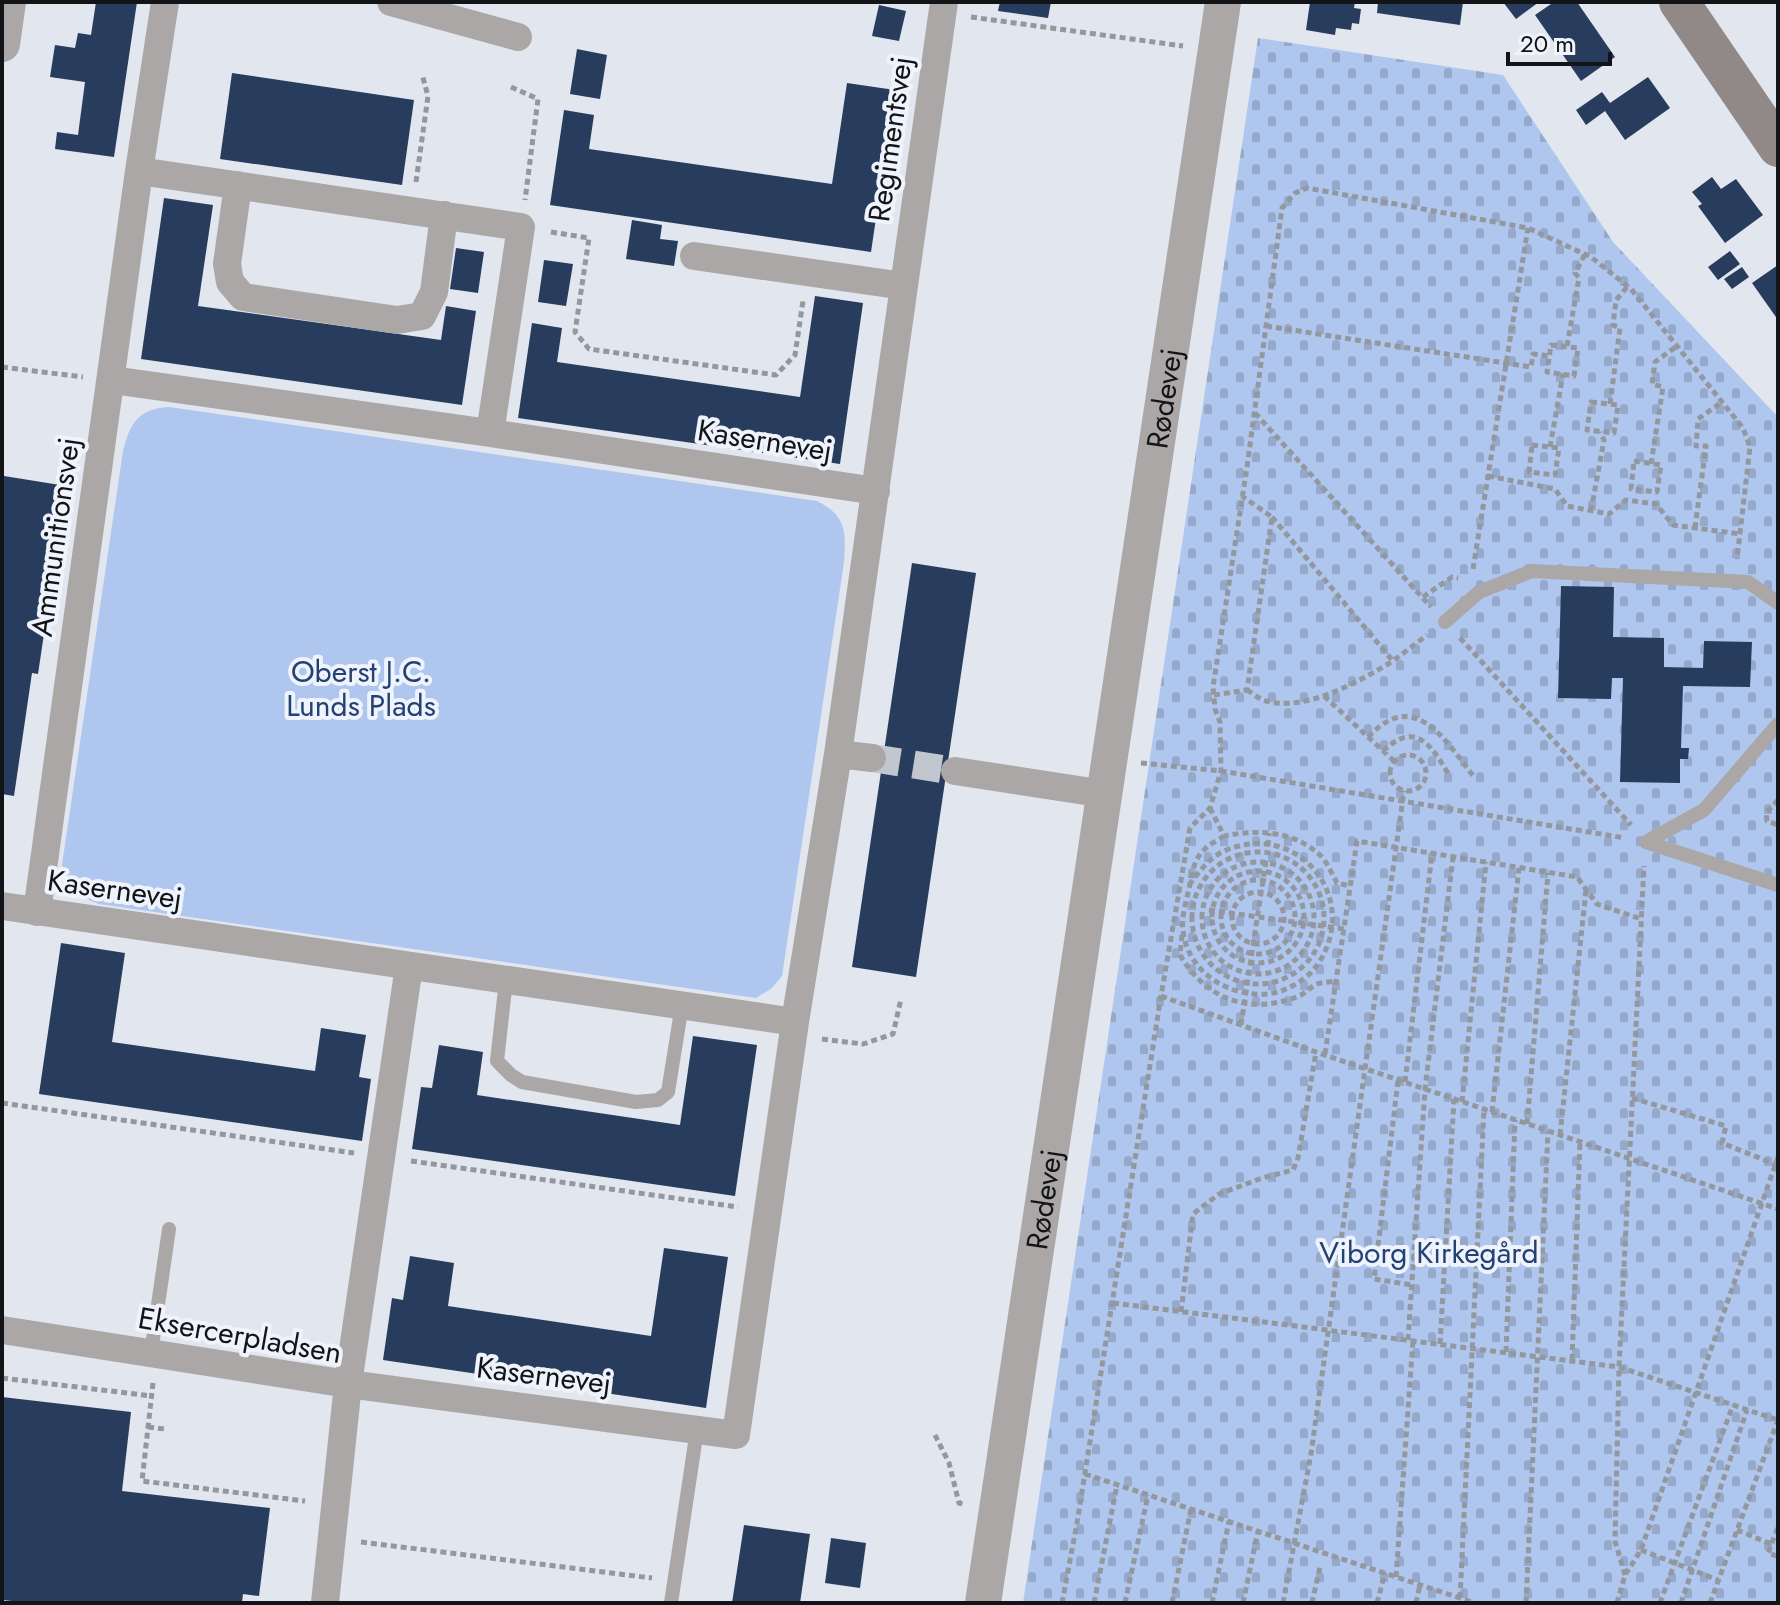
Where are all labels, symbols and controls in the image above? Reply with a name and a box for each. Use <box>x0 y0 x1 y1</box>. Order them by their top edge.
scale bar <box>1508 16 1610 66</box>
text: 20 m <box>1520 26 1574 61</box>
street label: Regimentsvej <box>857 54 923 224</box>
street label: Rødevej <box>1135 345 1192 452</box>
street label: Kasernevej <box>695 408 835 472</box>
street label: Ammunitionsvej <box>20 435 90 639</box>
park label: Oberst J.C. Lunds Plads <box>286 650 436 727</box>
street label: Kasernevej <box>45 858 185 920</box>
street label: Rødevej <box>1015 1146 1072 1253</box>
park label: Viborg Kirkegård <box>1319 1231 1539 1274</box>
street label: Eksercerpladsen <box>135 1296 345 1374</box>
street label: Kasernevej <box>474 1345 614 1405</box>

